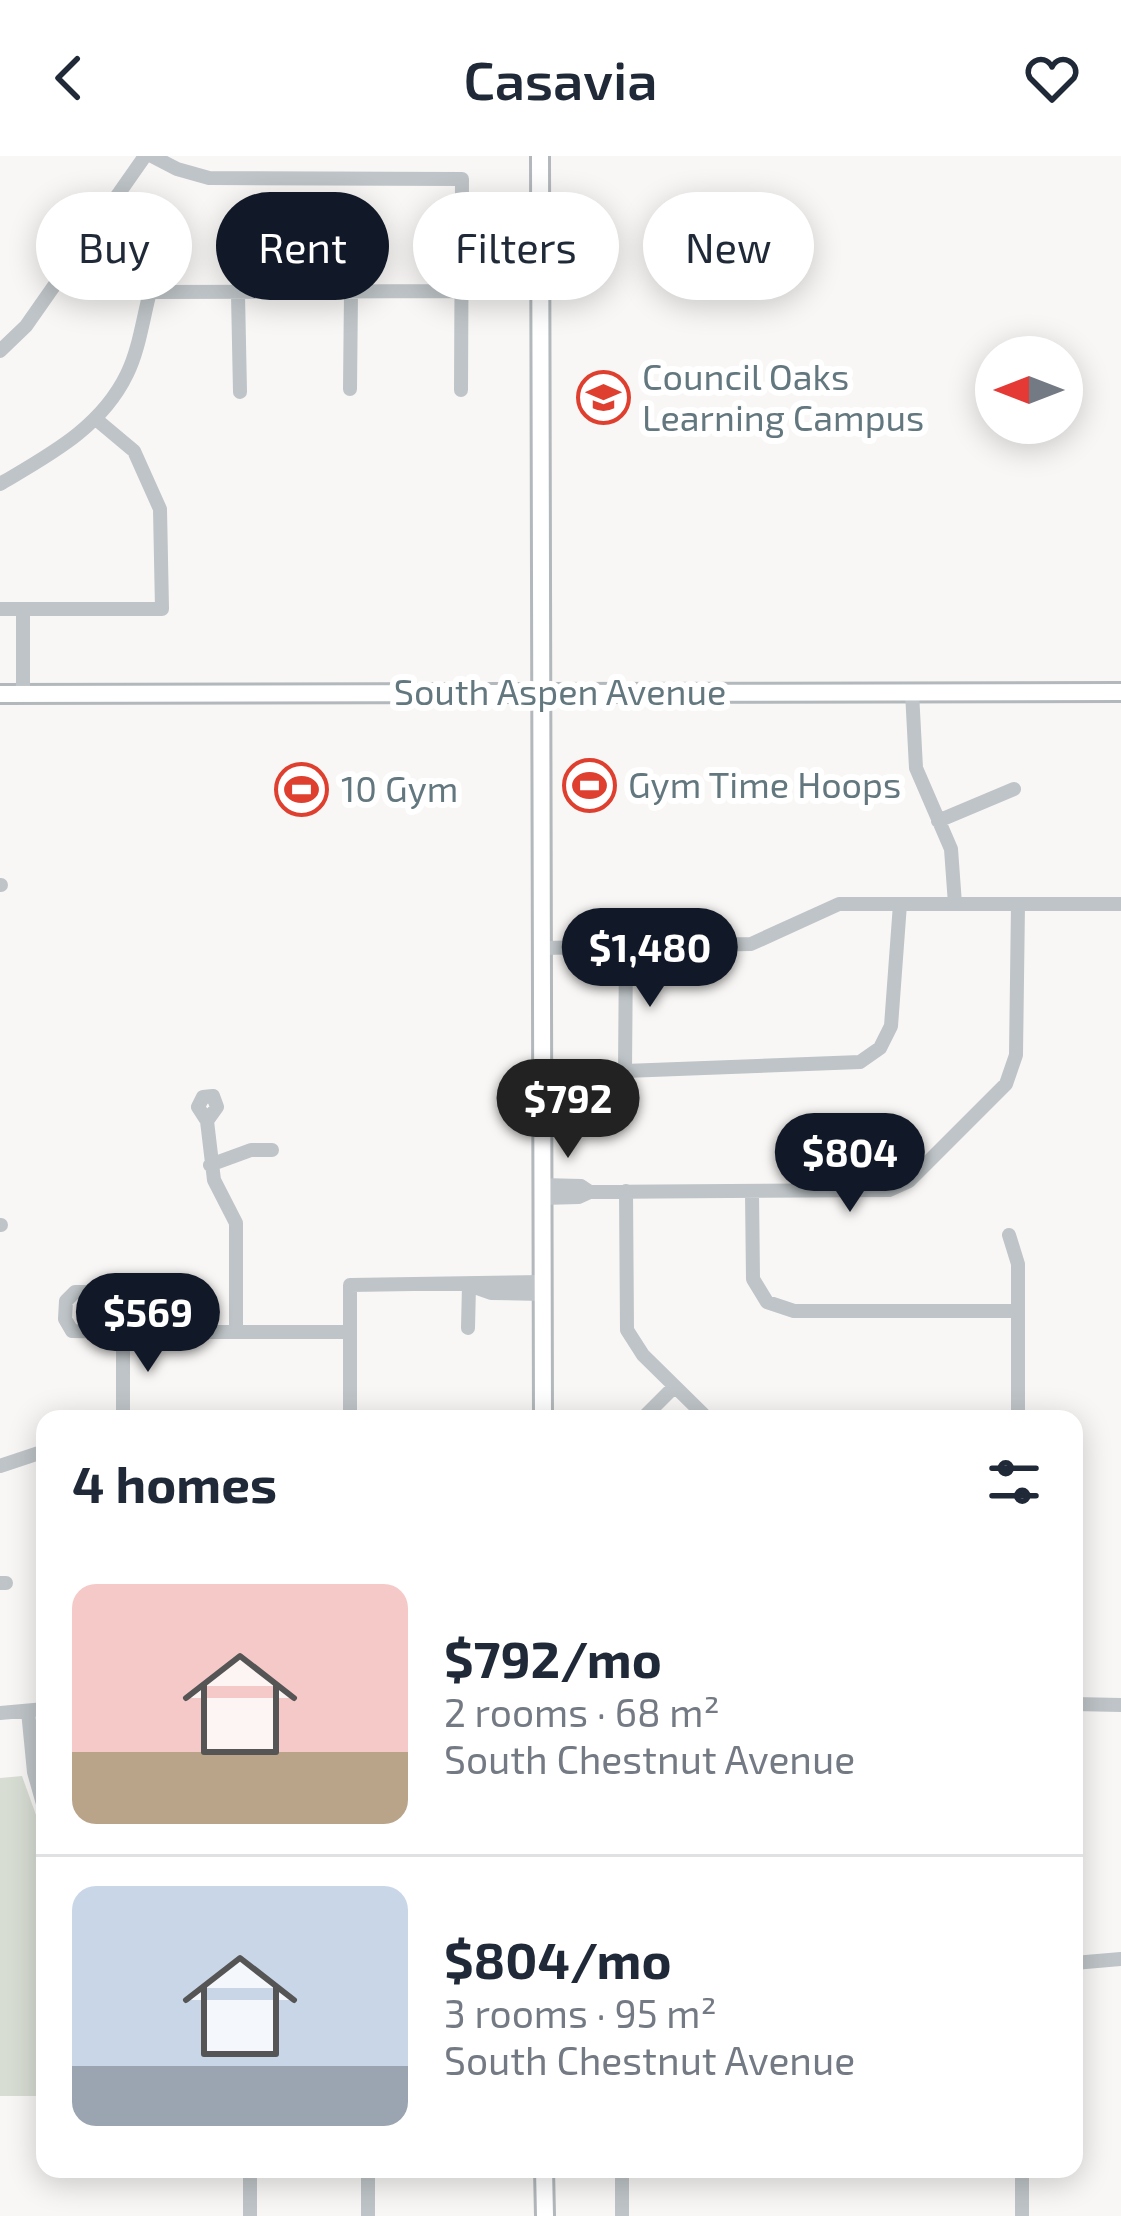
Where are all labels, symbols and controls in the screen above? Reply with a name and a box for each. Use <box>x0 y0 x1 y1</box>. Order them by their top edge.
icon: back <box>36 45 102 111</box>
icon: heart <box>1019 45 1085 111</box>
text: Casavia <box>463 46 658 111</box>
chip: Buy <box>36 192 192 300</box>
chip: Rent <box>216 192 389 300</box>
chip: Filters <box>413 192 619 300</box>
chip: New <box>643 192 814 300</box>
north arrow <box>975 336 1083 444</box>
map controls <box>975 336 1083 444</box>
place label: Council Oaks Learning Campus <box>642 354 924 438</box>
school or university icon: Council Oaks Learning Campus <box>575 370 631 426</box>
street label: South Aspen Avenue <box>394 669 726 712</box>
sports icon: Gym Time Hoops <box>561 757 617 813</box>
sports icon: 10 Gym <box>274 761 330 817</box>
place label: Gym Time Hoops <box>628 762 901 805</box>
place label: 10 Gym <box>341 766 458 809</box>
pin: $1,480 <box>552 908 748 1010</box>
text: $1,480 <box>589 923 711 970</box>
pin: $792 <box>497 1059 639 1161</box>
text: $792 <box>524 1074 612 1121</box>
pin: $804 <box>779 1113 921 1215</box>
text: $804 <box>802 1128 898 1175</box>
pin: $569 <box>77 1273 219 1375</box>
text: $569 <box>103 1288 193 1335</box>
icon: filters <box>981 1449 1047 1515</box>
text: 4 homes <box>72 1452 277 1513</box>
text: $792/mo <box>444 1627 662 1688</box>
icon: home <box>168 1632 312 1776</box>
text: 2 rooms · 68 m² <box>444 1688 720 1735</box>
text: South Chestnut Avenue <box>444 1735 855 1782</box>
text: $804/mo <box>444 1928 672 1989</box>
icon: home <box>168 1934 312 2078</box>
text: 3 rooms · 95 m² <box>444 1989 717 2036</box>
text: South Chestnut Avenue <box>444 2036 855 2083</box>

